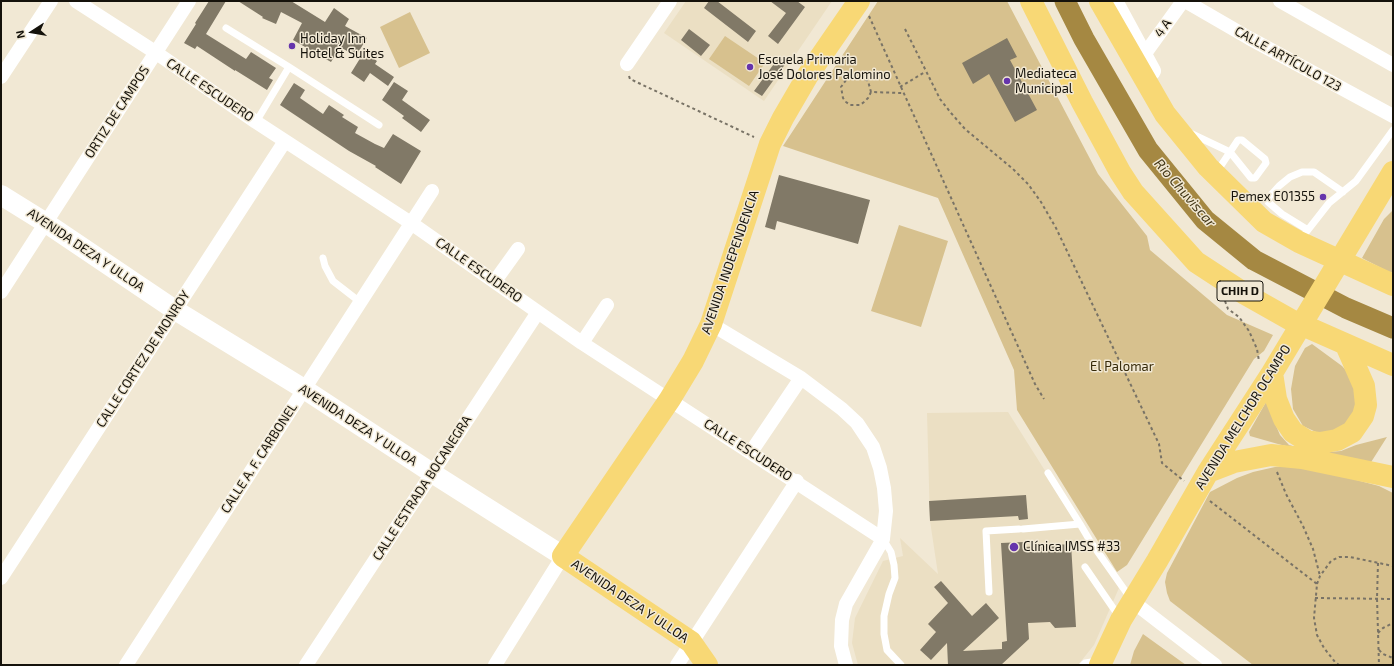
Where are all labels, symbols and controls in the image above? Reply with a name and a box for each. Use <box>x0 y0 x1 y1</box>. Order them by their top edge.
north arrow <box>12 12 52 52</box>
street label: 4 A <box>1151 16 1175 40</box>
street label: CALLE ARTÍCULO 123 <box>1232 23 1344 95</box>
text: N <box>13 29 27 40</box>
place label: Holiday Inn Hotel & Suites <box>300 31 384 62</box>
marker: Holiday Inn Hotel & Suites <box>287 41 297 51</box>
place label: Escuela Primaria José Dolores Palomino <box>758 52 891 83</box>
street label: CALLE ESCUDERO <box>163 55 257 125</box>
marker: Escuela Primaria José Dolores Palomino <box>745 62 755 72</box>
street label: ORTIZ DE CAMPOS <box>81 63 153 161</box>
place label: Mediateca Municipal <box>1015 66 1077 97</box>
marker: Mediateca Municipal <box>1002 76 1012 86</box>
water label: Rio Chuviscar <box>1151 155 1219 231</box>
street label: AVENIDA INDEPENDENCIA <box>698 188 762 336</box>
place label: Pemex E01355 <box>1231 189 1315 205</box>
marker: Pemex E01355 <box>1318 192 1328 202</box>
street label: AVENIDA DEZA Y ULLOA <box>24 205 148 295</box>
street label: CALLE ESCUDERO <box>433 234 525 306</box>
road number: CHIH D <box>1217 281 1263 301</box>
street label: CALLE CORTEZ DE MONROY <box>93 288 193 430</box>
street label: AVENIDA MELCHOR OCAMPO <box>1192 342 1294 492</box>
park label: El Palomar <box>1090 359 1154 375</box>
street label: AVENIDA DEZA Y ULLOA <box>296 381 420 469</box>
street label: CALLE A. F. CARBONEL <box>218 400 300 516</box>
street label: CALLE ESTRADA BOCANEGRA <box>369 413 475 563</box>
street label: CALLE ESCUDERO <box>701 416 795 484</box>
place label: Clínica IMSS #33 <box>1023 539 1120 555</box>
marker: Clínica IMSS #33 <box>1008 541 1020 553</box>
street label: AVENIDA DEZA Y ULLOA <box>568 556 692 646</box>

